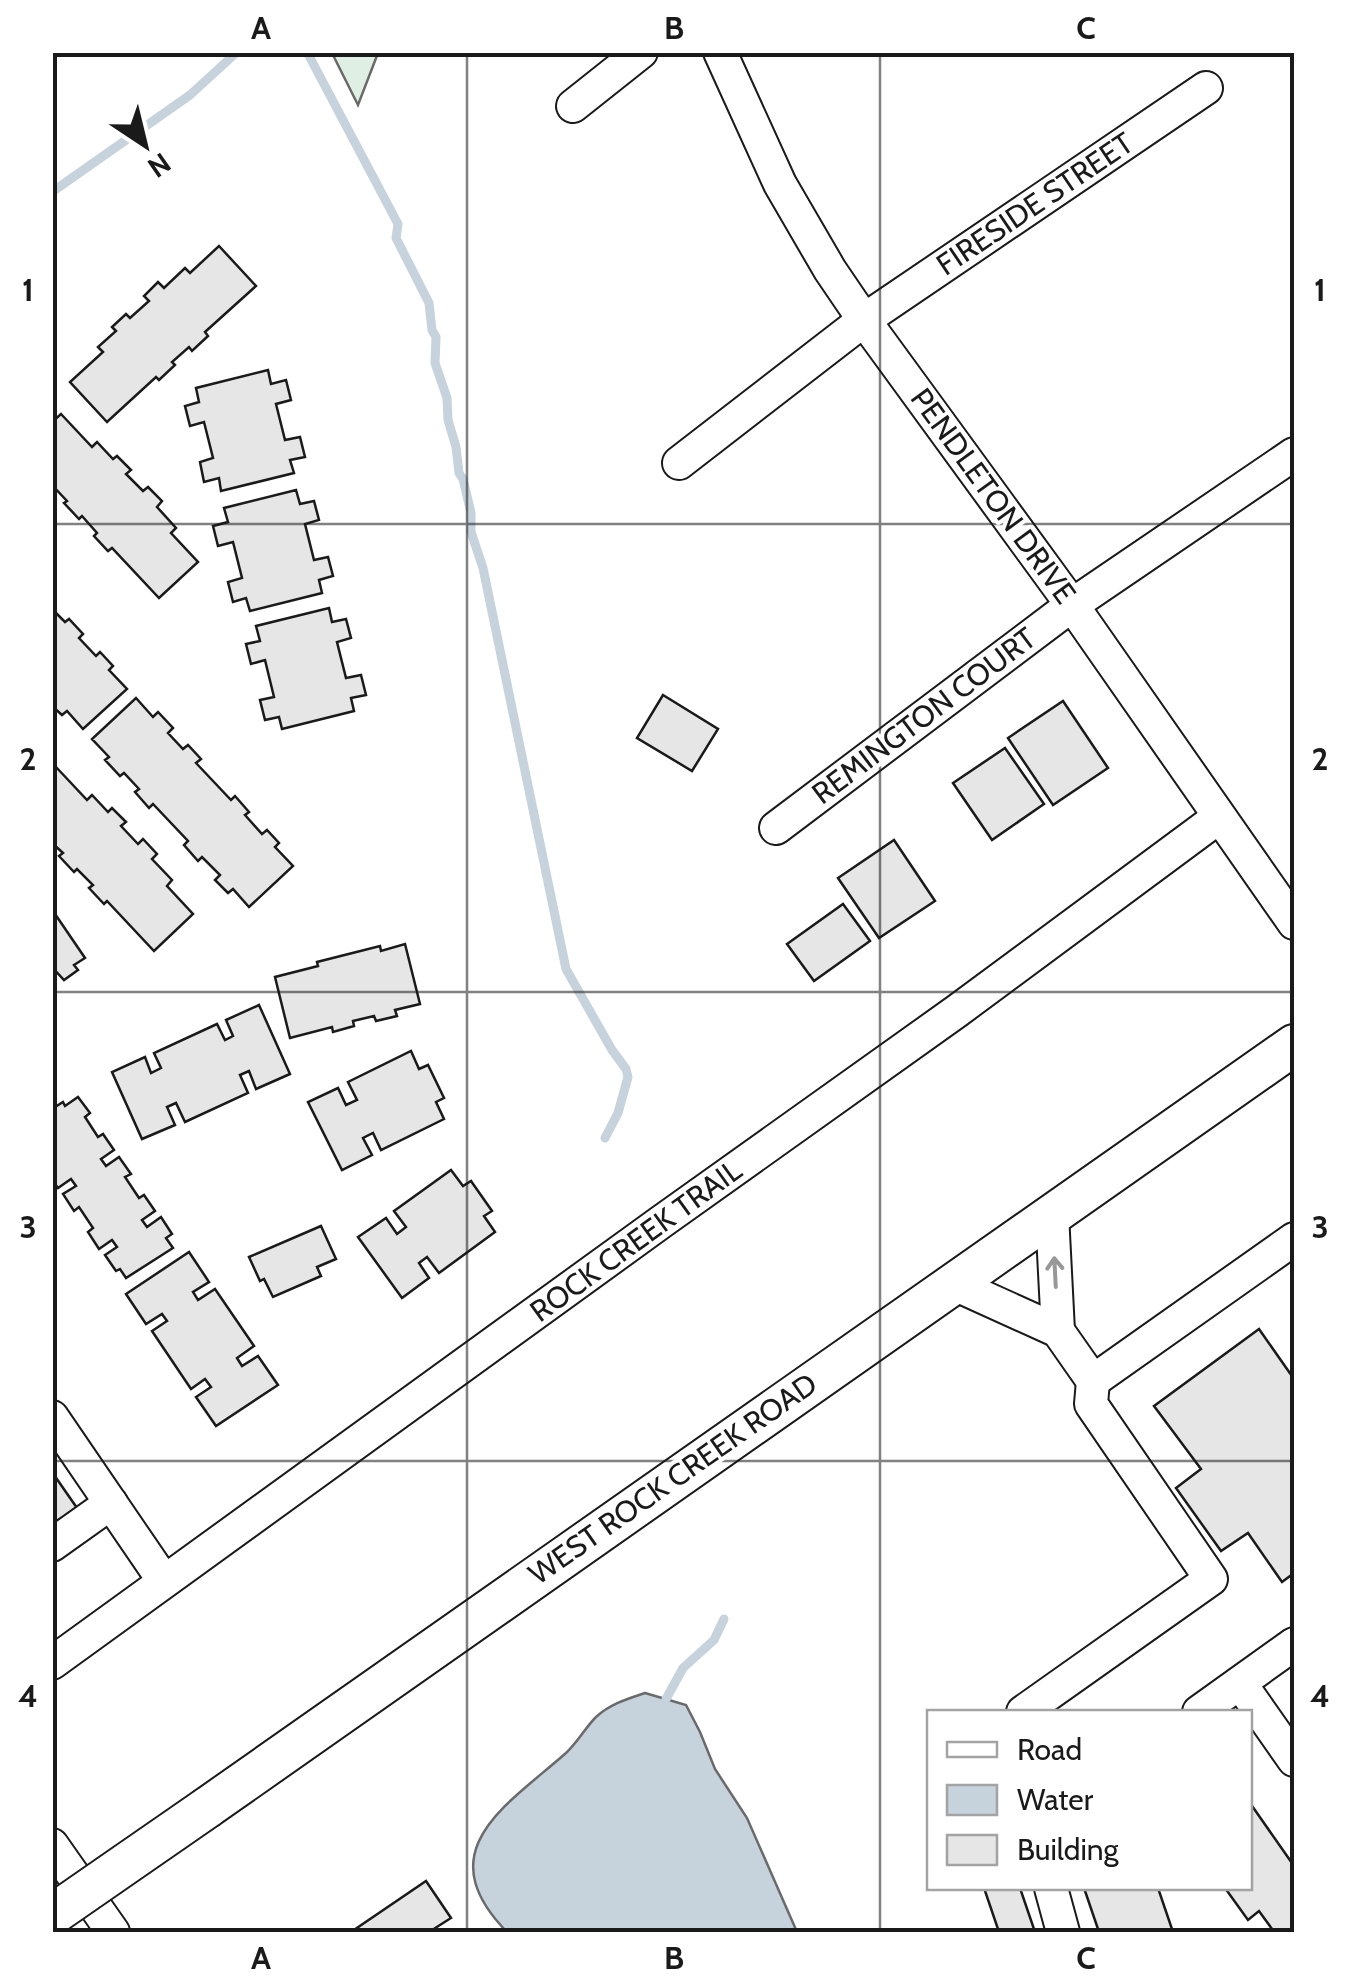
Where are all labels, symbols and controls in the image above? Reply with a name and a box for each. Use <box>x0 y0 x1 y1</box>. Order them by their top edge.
text: A <box>251 8 271 47</box>
text: B <box>664 8 684 47</box>
text: C <box>1076 8 1096 47</box>
north arrow <box>95 95 195 195</box>
street label: FIRESIDE STREET <box>929 124 1140 283</box>
text: N <box>141 146 177 185</box>
text: 1 <box>22 270 34 309</box>
text: 1 <box>1314 270 1326 309</box>
street label: PENDLETON DRIVE <box>903 381 1084 611</box>
street label: REMINGTON COURT <box>805 619 1043 812</box>
text: 2 <box>20 739 36 778</box>
text: 2 <box>1312 739 1328 778</box>
street label: ROCK CREEK TRAIL <box>523 1152 749 1330</box>
text: 3 <box>19 1207 37 1246</box>
text: 3 <box>1311 1207 1329 1246</box>
one-way arrow <box>1045 1257 1064 1289</box>
street label: WEST ROCK CREEK ROAD <box>521 1365 824 1592</box>
text: 4 <box>18 1676 38 1715</box>
text: 4 <box>1310 1676 1330 1715</box>
legend <box>927 1710 1252 1890</box>
text: Road <box>1017 1731 1082 1768</box>
text: Water <box>1017 1781 1094 1818</box>
text: Building <box>1017 1831 1120 1868</box>
text: A <box>251 1938 271 1977</box>
text: B <box>664 1938 684 1977</box>
text: C <box>1076 1938 1096 1977</box>

